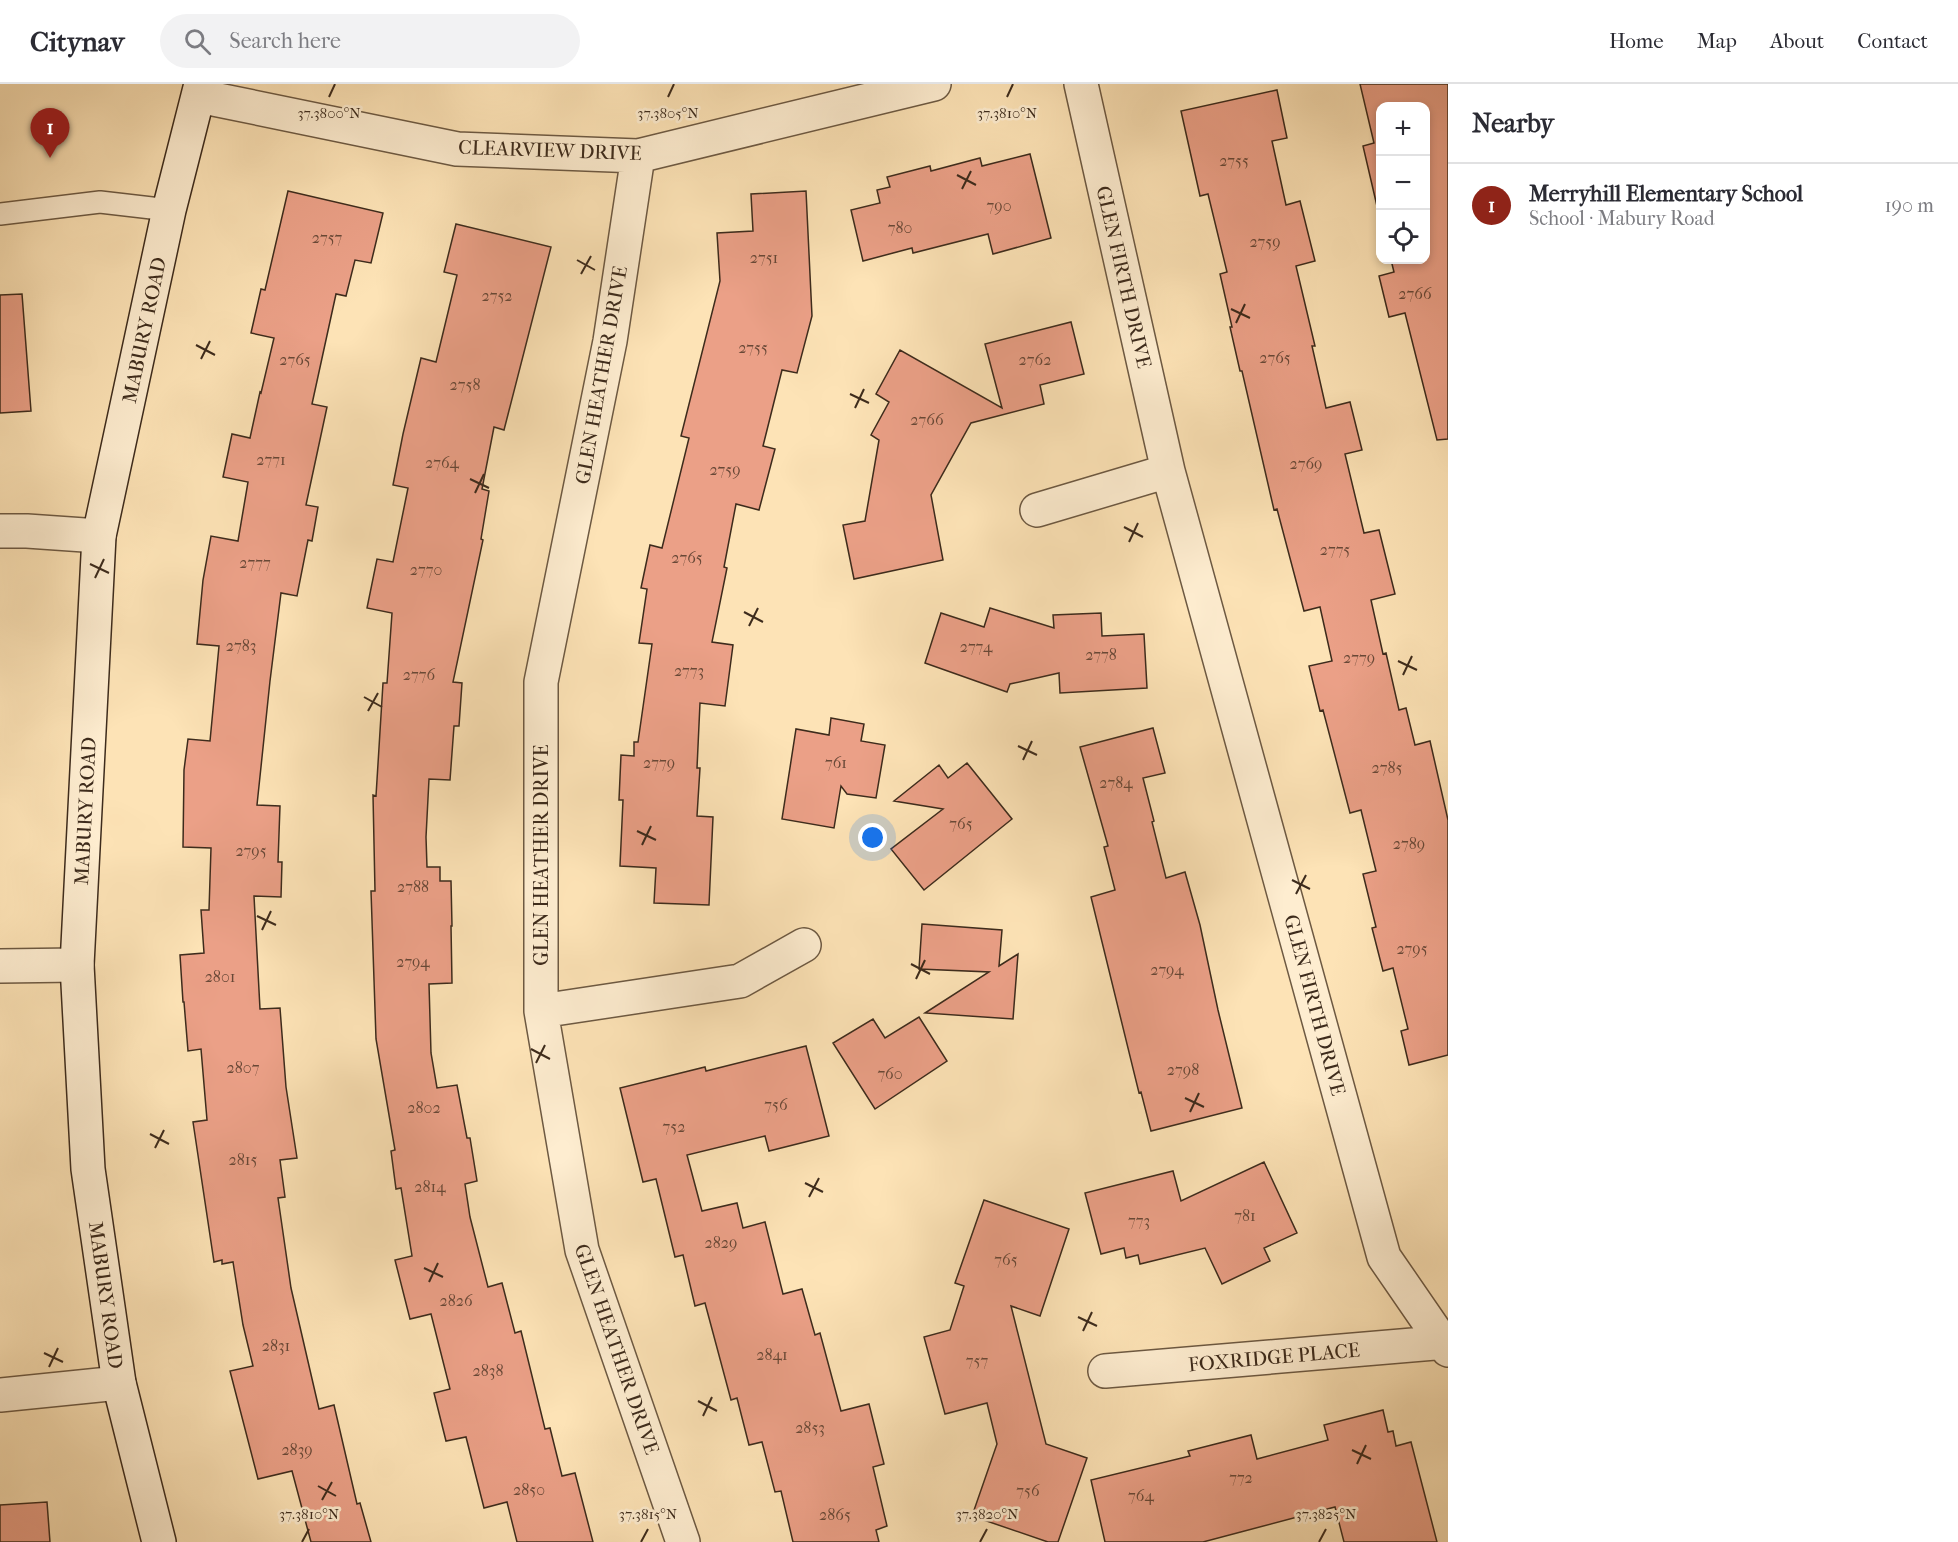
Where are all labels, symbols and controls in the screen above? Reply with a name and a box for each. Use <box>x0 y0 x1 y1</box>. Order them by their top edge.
search box <box>160 14 580 68</box>
text: Citynav <box>30 25 124 58</box>
icon: search <box>181 25 214 58</box>
text: Search here <box>229 28 341 54</box>
text: Home <box>1609 29 1664 53</box>
text: Map <box>1697 29 1737 53</box>
text: About <box>1770 29 1824 53</box>
text: Contact <box>1857 29 1928 53</box>
map controls <box>1376 102 1430 264</box>
button: + <box>1376 102 1430 156</box>
text: 37.3800°N <box>297 104 361 122</box>
text: 37.3805°N <box>637 104 699 122</box>
text: 37.3810°N <box>977 104 1038 122</box>
text: Nearby <box>1472 108 1554 139</box>
pin: 1 <box>31 109 70 158</box>
street label: CLEARVIEW DRIVE <box>458 136 642 165</box>
house number: 2755 <box>1219 151 1249 170</box>
button: − <box>1376 156 1430 210</box>
text: Merryhill Elementary School <box>1529 181 1803 207</box>
street label: GLEN FIRTH DRIVE <box>1091 184 1156 371</box>
text: 1 <box>1488 194 1495 217</box>
text: 190 m <box>1884 194 1934 217</box>
house number: 790 <box>987 196 1011 215</box>
text: School · Mabury Road <box>1529 207 1715 230</box>
button: locate <box>1376 210 1430 264</box>
house number: 780 <box>888 218 912 237</box>
house number: 2757 <box>312 228 343 247</box>
house number: 2759 <box>1249 232 1281 251</box>
house number: 2751 <box>750 248 778 267</box>
street label: MABURY ROAD <box>118 255 171 405</box>
street label: GLEN HEATHER DRIVE <box>571 264 632 486</box>
house number: 2766 <box>1398 284 1432 303</box>
house number: 2752 <box>481 286 513 305</box>
house number: 2755 <box>738 338 768 357</box>
house number: 2765 <box>1259 348 1291 367</box>
house number: 2765 <box>279 350 311 369</box>
house number: 2762 <box>1019 350 1051 369</box>
house number: 2758 <box>450 375 480 394</box>
house number: 2766 <box>910 410 944 429</box>
house number: 2771 <box>256 450 286 469</box>
house number: 2764 <box>425 453 460 472</box>
house number: 2769 <box>1290 454 1323 473</box>
house number: 2759 <box>709 460 741 479</box>
house number: 2775 <box>1320 540 1350 559</box>
house number: 2765 <box>671 548 703 567</box>
house number: 2777 <box>239 553 271 572</box>
house number: 2770 <box>410 560 442 579</box>
house number: 2783 <box>226 636 256 655</box>
house number: 2774 <box>960 637 993 656</box>
house number: 2778 <box>1085 645 1117 664</box>
house number: 2779 <box>1343 648 1375 667</box>
house number: 2773 <box>674 661 704 680</box>
house number: 2776 <box>403 665 436 684</box>
street label: MABURY ROAD <box>70 736 101 886</box>
street label: GLEN HEATHER DRIVE <box>530 744 553 966</box>
house number: 2779 <box>643 753 675 772</box>
house number: 761 <box>825 753 847 772</box>
house number: 2785 <box>1372 758 1403 777</box>
house number: 2784 <box>1099 773 1133 792</box>
house number: 765 <box>949 814 973 833</box>
your location <box>858 823 887 852</box>
house number: 2789 <box>1393 834 1425 853</box>
house number: 2795 <box>235 841 267 860</box>
house number: 2788 <box>397 877 429 896</box>
street label: GLEN FIRTH DRIVE <box>1279 912 1350 1098</box>
house number: 2795 <box>1396 939 1428 958</box>
house number: 2794 <box>396 952 430 971</box>
house number: 2794 <box>1150 960 1184 979</box>
house number: 2801 <box>205 967 235 986</box>
house number: 2807 <box>227 1058 260 1077</box>
house number: 2798 <box>1167 1060 1199 1079</box>
house number: 760 <box>877 1064 903 1083</box>
house number: 756 <box>764 1095 788 1114</box>
house number: 2802 <box>407 1098 441 1117</box>
house number: 752 <box>663 1117 685 1136</box>
house number: 2815 <box>229 1150 258 1169</box>
house number: 2814 <box>414 1177 446 1196</box>
house number: 781 <box>1234 1206 1256 1225</box>
house number: 773 <box>1128 1211 1150 1230</box>
street label: MABURY ROAD <box>84 1220 127 1370</box>
house number: 2829 <box>705 1233 737 1252</box>
street label: GLEN HEATHER DRIVE <box>570 1241 663 1458</box>
house number: 765 <box>994 1250 1018 1269</box>
house number: 2826 <box>439 1291 473 1310</box>
house number: 2831 <box>262 1336 290 1355</box>
street label: FOXRIDGE PLACE <box>1187 1339 1361 1376</box>
house number: 2841 <box>756 1345 788 1364</box>
house number: 757 <box>966 1351 988 1370</box>
house number: 2838 <box>473 1361 503 1380</box>
house number: 2853 <box>795 1418 825 1437</box>
house number: 2839 <box>281 1440 313 1459</box>
house number: 772 <box>1229 1468 1253 1487</box>
house number: 2850 <box>513 1480 545 1499</box>
house number: 756 <box>1016 1481 1040 1500</box>
house number: 764 <box>1128 1486 1154 1505</box>
text: 37.3810°N <box>279 1505 340 1523</box>
text: 37.3815°N <box>619 1505 678 1523</box>
house number: 2865 <box>819 1505 851 1524</box>
text: 37.3820°N <box>956 1505 1019 1523</box>
text: 37.3825°N <box>1296 1505 1357 1523</box>

